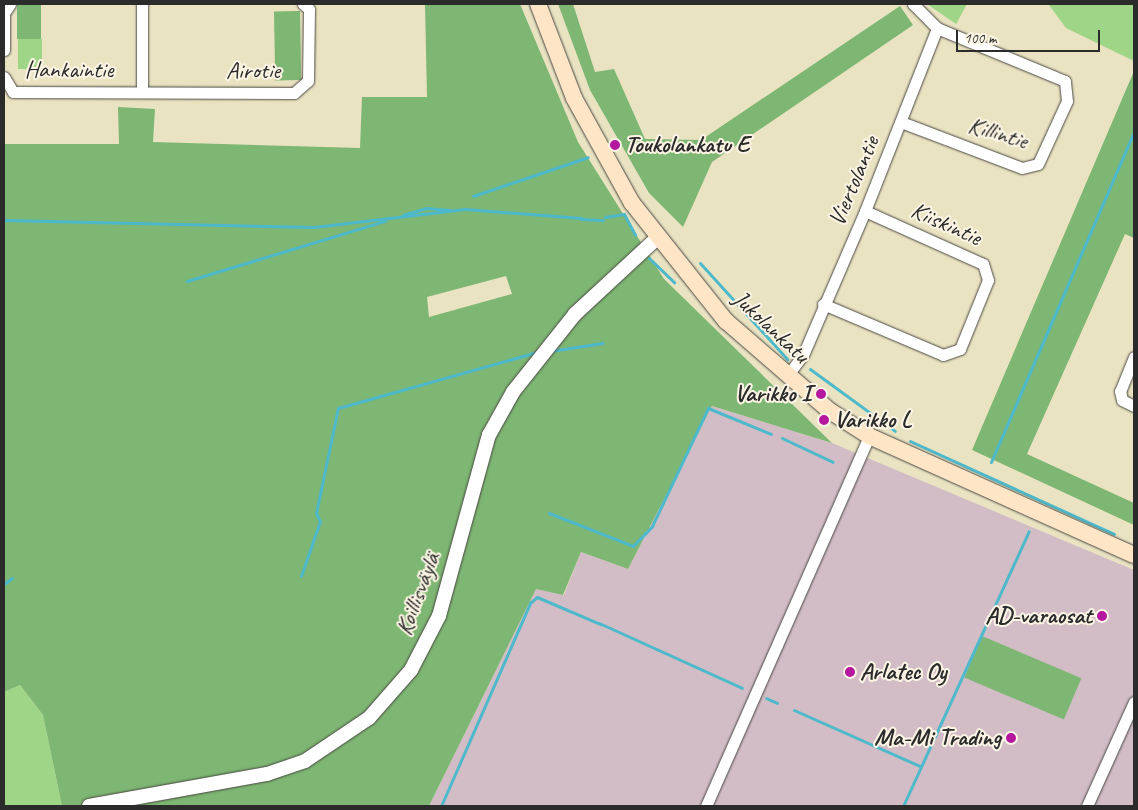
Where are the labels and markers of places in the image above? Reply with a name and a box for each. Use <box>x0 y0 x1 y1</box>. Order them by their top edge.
place label: Toukolankatu E <box>625 131 749 159</box>
marker: Toukolankatu E <box>609 139 621 151</box>
place label: Varikko I <box>734 380 811 408</box>
marker: Varikko I <box>815 388 827 400</box>
place label: Varikko L <box>834 406 911 434</box>
marker: Varikko L <box>818 414 830 426</box>
place label: AD-varaosat <box>985 602 1092 630</box>
marker: AD-varaosat <box>1096 610 1108 622</box>
place label: Arlatec Oy <box>860 658 947 686</box>
marker: Arlatec Oy <box>844 666 856 678</box>
place label: Ma-Mi Trading <box>874 724 1001 752</box>
marker: Ma-Mi Trading <box>1005 732 1017 744</box>

